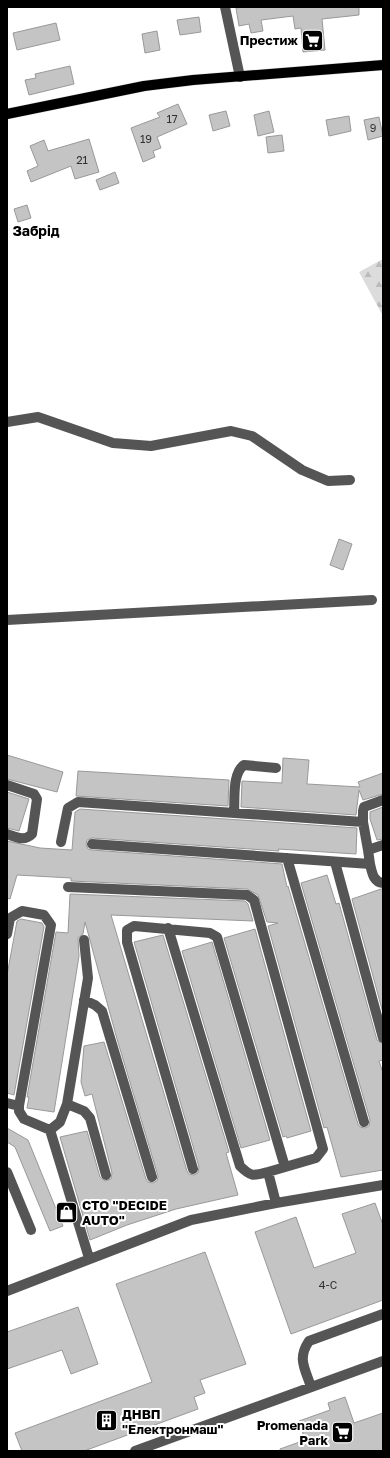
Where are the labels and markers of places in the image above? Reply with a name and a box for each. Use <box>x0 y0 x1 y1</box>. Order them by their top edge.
supermarket icon: Престиж <box>300 27 326 53</box>
place label: Престиж <box>240 32 298 48</box>
place label: СТО "DECIDE AUTO" <box>82 1197 167 1228</box>
shop icon: СТО "DECIDE AUTO" <box>53 1199 79 1225</box>
place label: ДНВП "Електронмаш" <box>122 1406 223 1437</box>
building icon: ДНВП "Електронмаш" <box>94 1408 120 1434</box>
place label: Promenada Park <box>257 1417 328 1448</box>
supermarket icon: Promenada Park <box>330 1419 356 1445</box>

